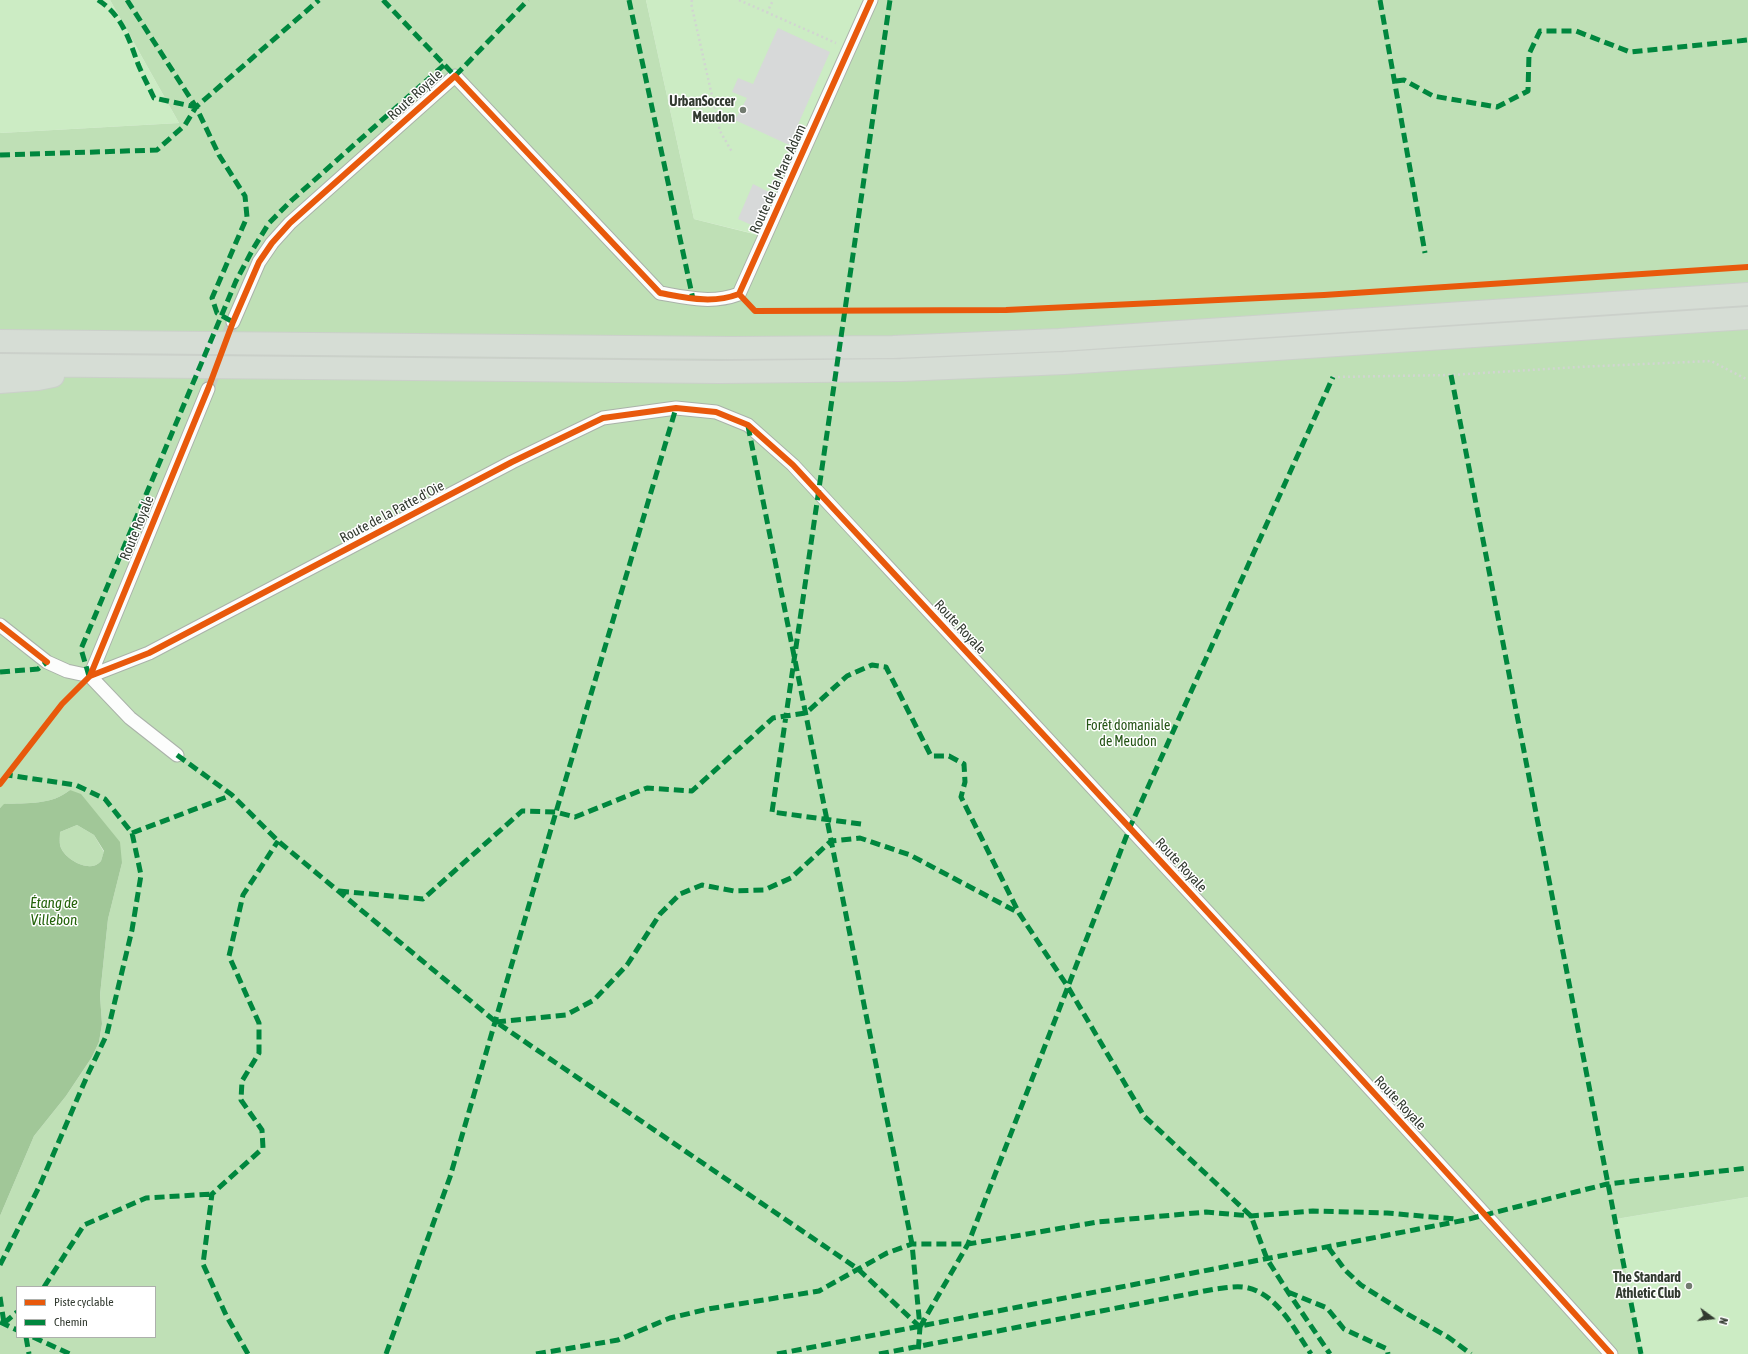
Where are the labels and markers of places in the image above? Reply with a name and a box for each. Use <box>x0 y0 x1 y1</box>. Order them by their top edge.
place label: UrbanSoccer Meudon <box>669 94 735 126</box>
marker: UrbanSoccer Meudon <box>738 105 748 115</box>
place label: The Standard Athletic Club <box>1613 1270 1681 1302</box>
marker: The Standard Athletic Club <box>1684 1281 1694 1291</box>

